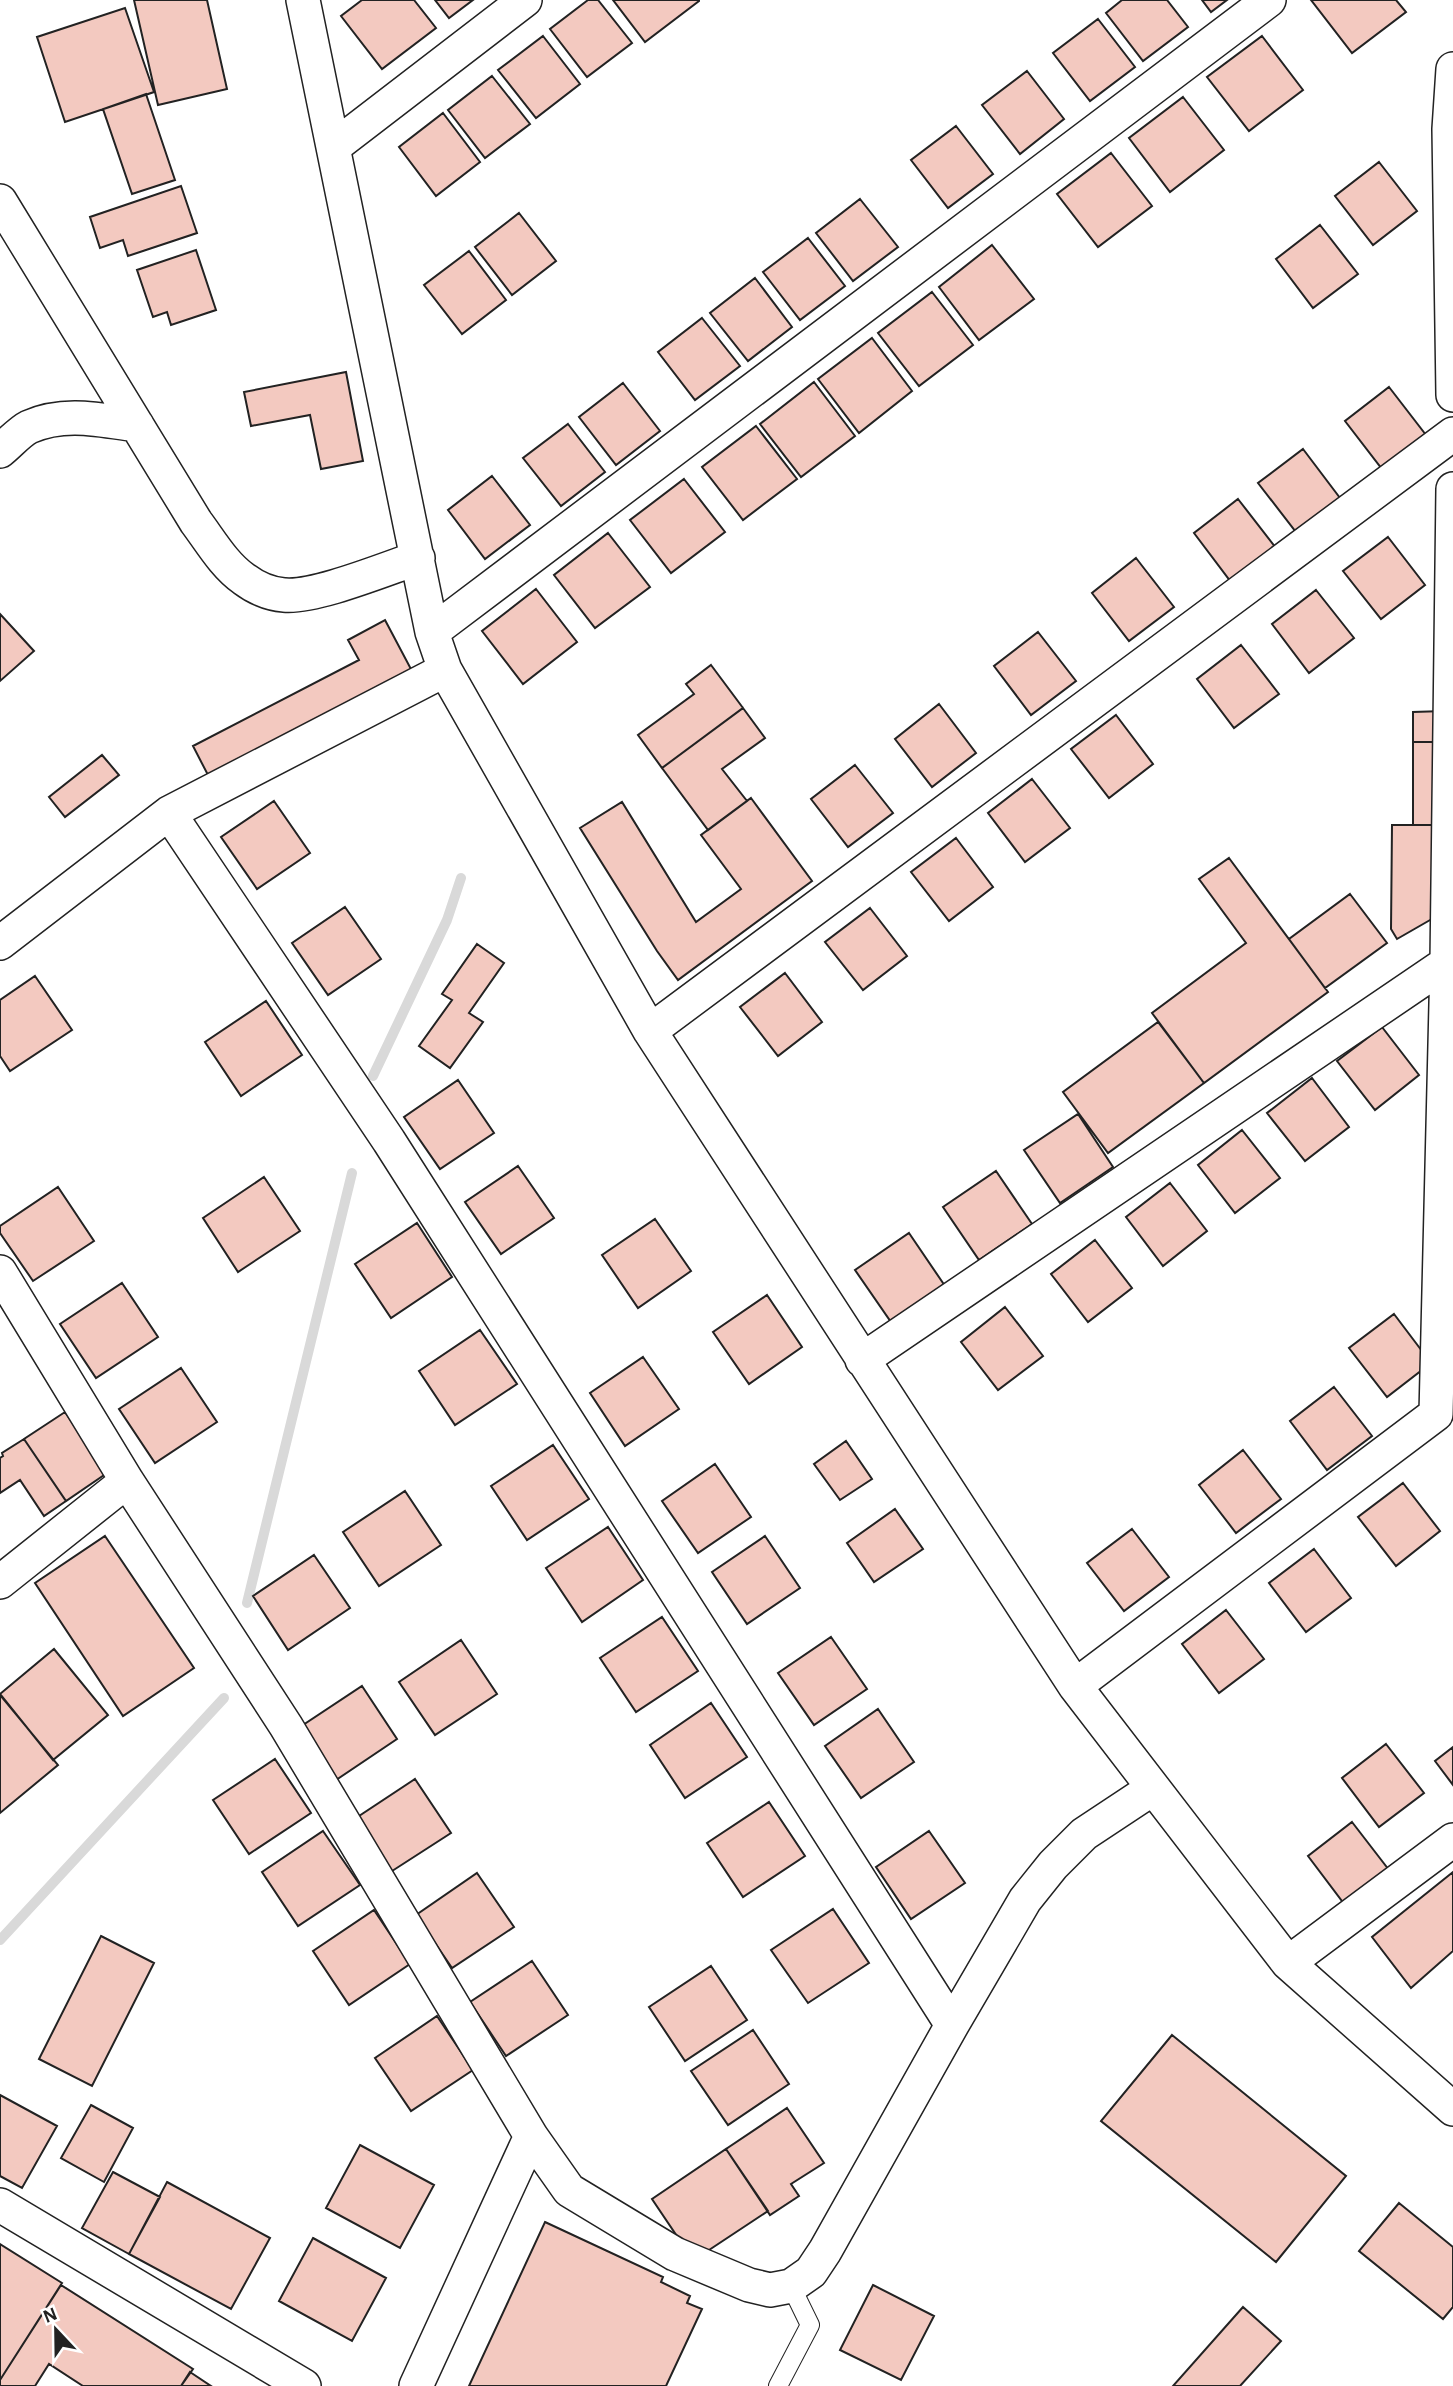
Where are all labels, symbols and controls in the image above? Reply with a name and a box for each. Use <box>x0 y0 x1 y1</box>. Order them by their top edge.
north arrow <box>21 2295 91 2365</box>
text: N <box>41 2304 60 2327</box>

